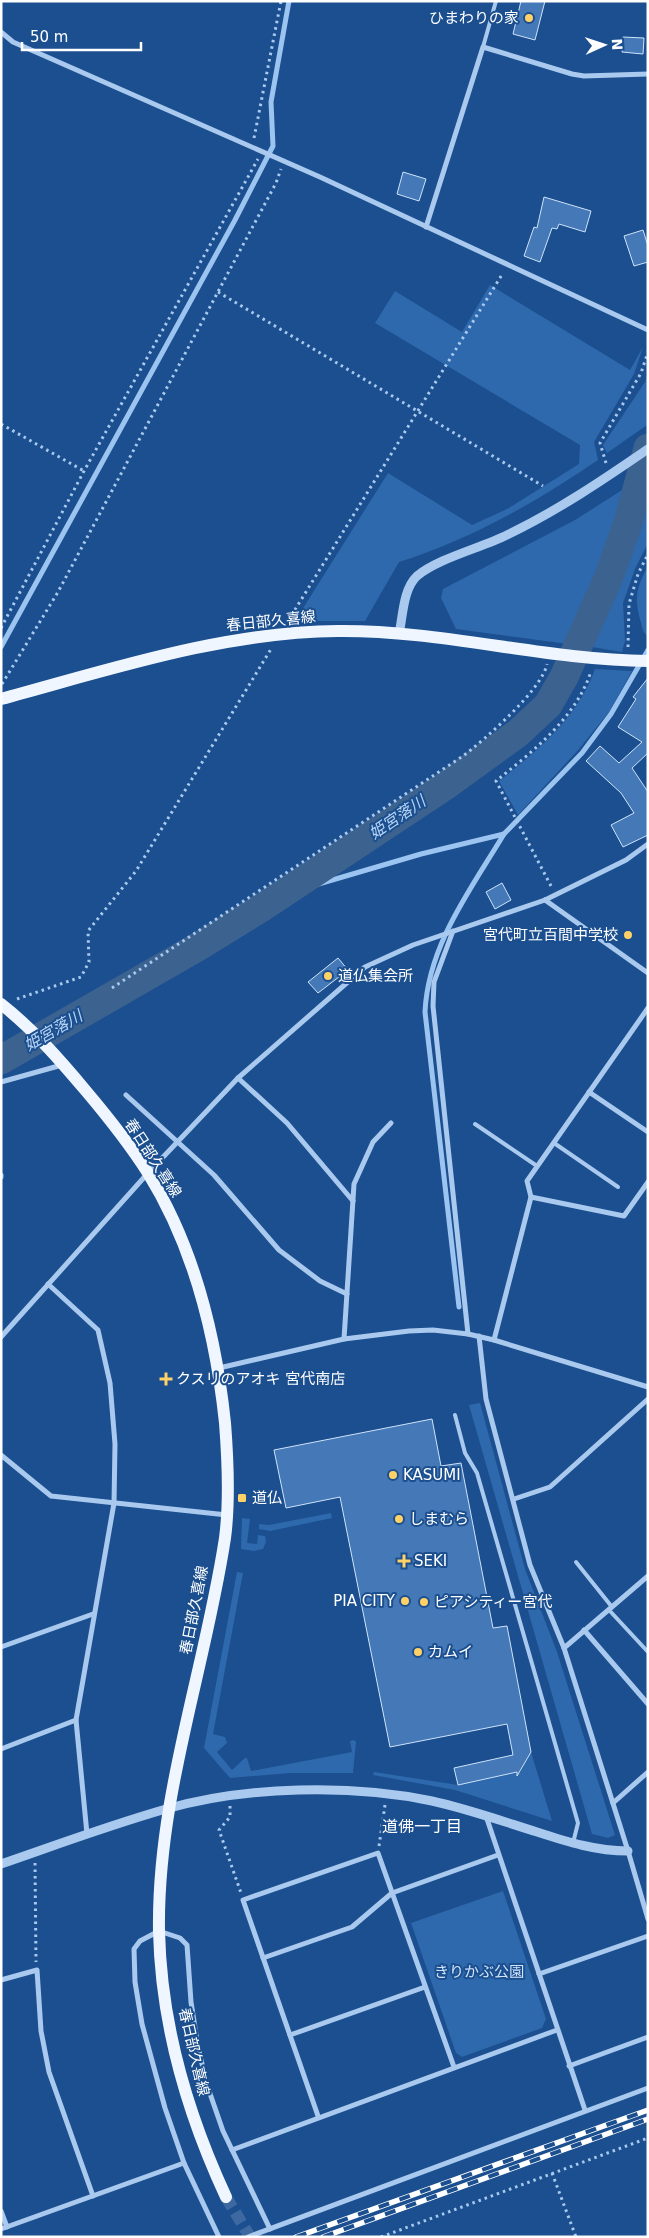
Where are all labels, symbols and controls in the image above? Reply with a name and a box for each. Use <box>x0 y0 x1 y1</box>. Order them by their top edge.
place label: ひまわりの家 <box>429 9 519 27</box>
marker: ひまわりの家 <box>523 12 535 24</box>
scale bar <box>22 20 141 52</box>
north arrow <box>579 20 629 70</box>
text: 50 m <box>30 28 68 46</box>
text: N <box>609 38 625 51</box>
street label: 春日部久喜線 <box>225 607 317 635</box>
water label: 姫宮落川 <box>365 791 431 843</box>
place label: 宮代町立百間中学校 <box>483 926 618 944</box>
marker: 宮代町立百間中学校 <box>622 929 634 941</box>
place label: 道仏集会所 <box>338 967 413 985</box>
marker: 道仏集会所 <box>322 970 334 982</box>
water label: 姫宮落川 <box>21 1005 87 1055</box>
street label: 春日部久喜線 <box>121 1115 185 1201</box>
place label: クスリのアオキ 宮代南店 <box>176 1370 345 1388</box>
marker: クスリのアオキ 宮代南店 <box>160 1373 172 1385</box>
place label: KASUMI <box>403 1466 461 1484</box>
marker: KASUMI <box>387 1469 399 1481</box>
place label: 道仏 <box>252 1489 282 1507</box>
marker: 道仏 <box>236 1492 248 1504</box>
place label: しまむら <box>409 1510 469 1528</box>
marker: しまむら <box>393 1513 405 1525</box>
place label: SEKI <box>414 1552 447 1570</box>
marker: SEKI <box>398 1555 410 1567</box>
street label: 春日部久喜線 <box>177 1564 211 1656</box>
place label: PIA CITY <box>333 1592 396 1610</box>
place label: ピアシティー宮代 <box>434 1593 553 1611</box>
marker: PIA CITY <box>399 1595 411 1607</box>
marker: ピアシティー宮代 <box>418 1596 430 1608</box>
place label: カムイ <box>428 1643 473 1661</box>
marker: カムイ <box>412 1646 424 1658</box>
district label: 道佛一丁目 <box>382 1817 462 1836</box>
park label: きりかぶ公園 <box>434 1963 524 1981</box>
street label: 春日部久喜線 <box>175 2006 213 2098</box>

